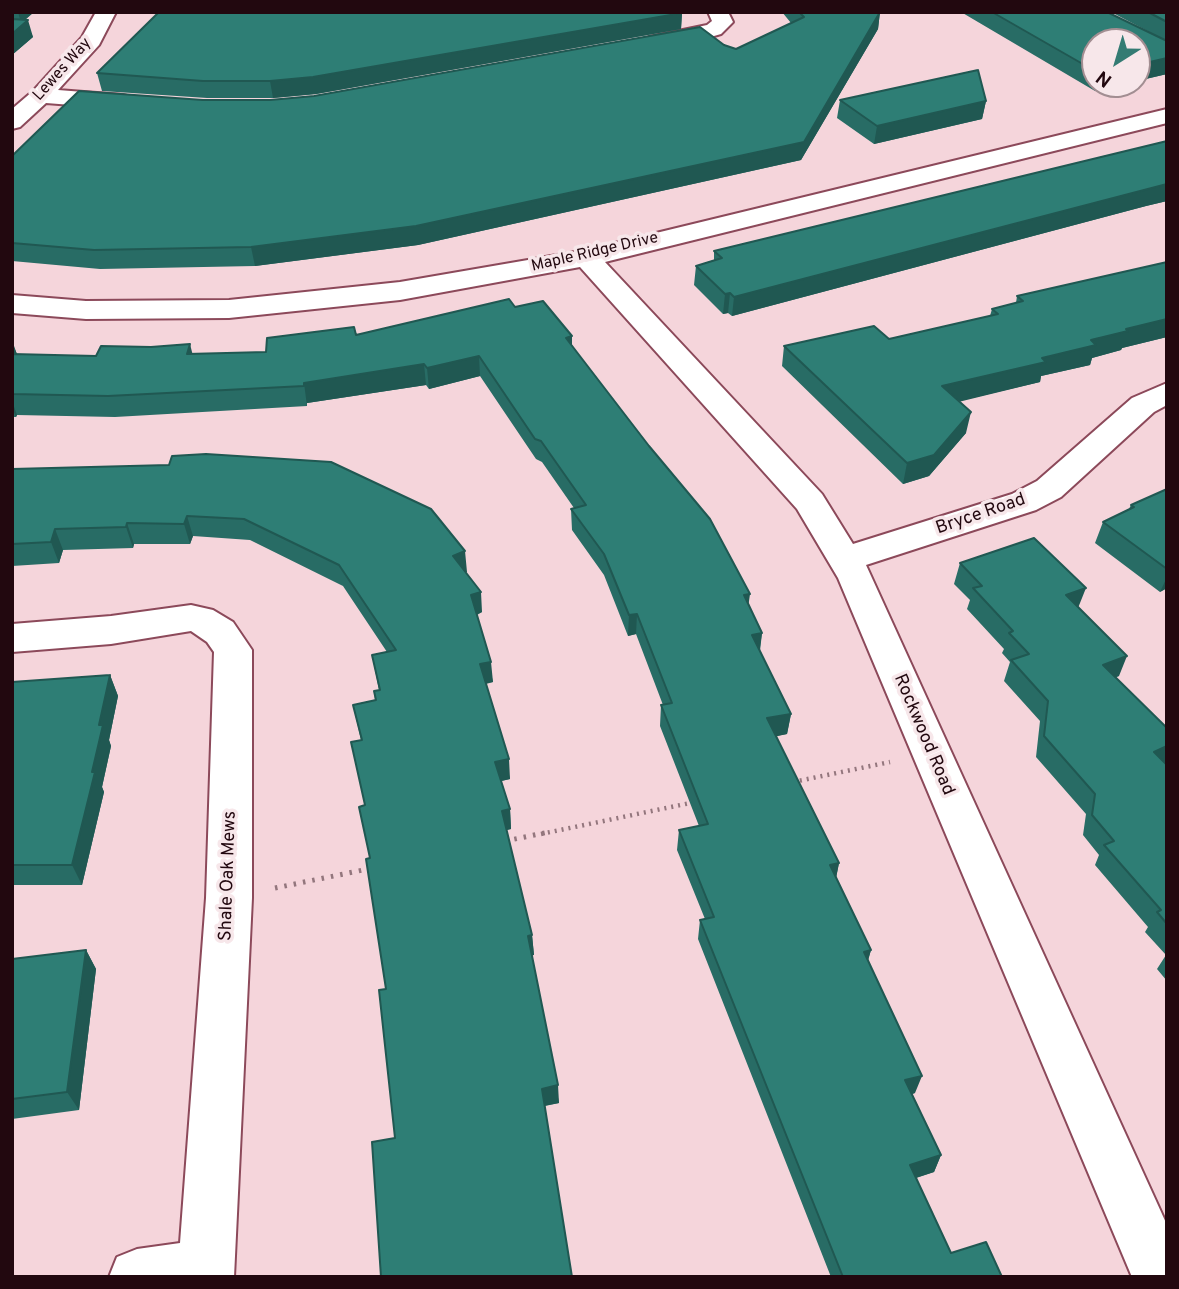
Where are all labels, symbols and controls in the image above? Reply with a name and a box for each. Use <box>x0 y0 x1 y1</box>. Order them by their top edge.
north arrow <box>1081 28 1151 98</box>
street label: Lewes Way <box>30 34 96 106</box>
text: N <box>1092 64 1117 92</box>
street label: Maple Ridge Drive <box>530 229 660 277</box>
street label: Bryce Road <box>933 490 1029 540</box>
street label: Rockwood Road <box>888 671 958 799</box>
street label: Shale Oak Mews <box>216 810 242 942</box>

